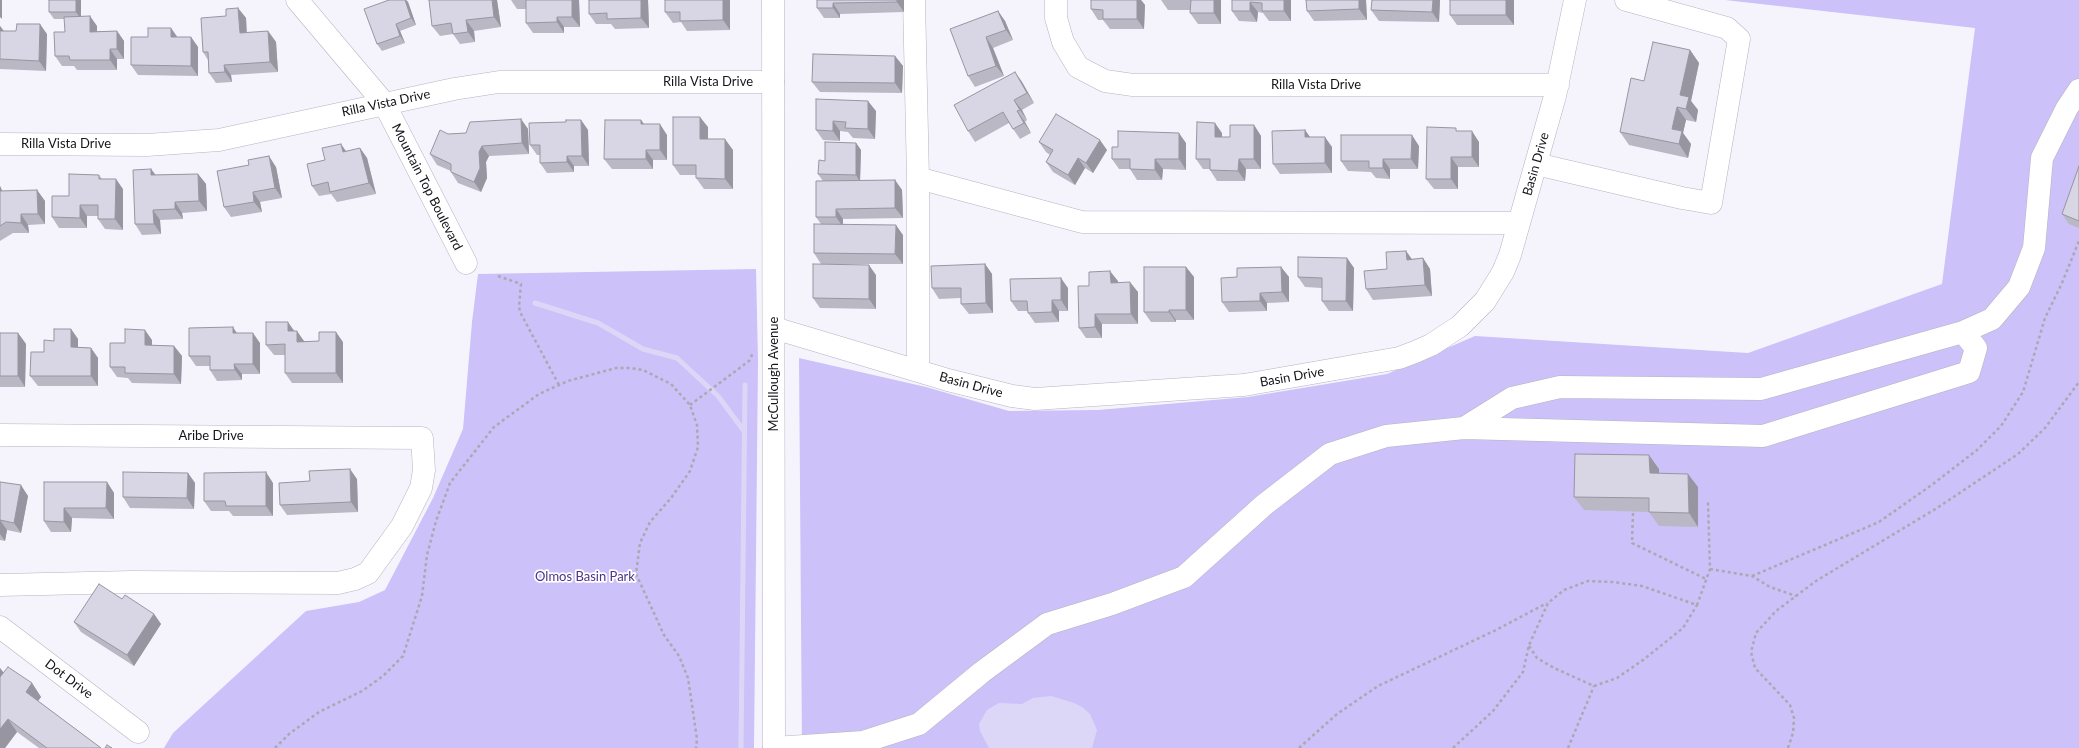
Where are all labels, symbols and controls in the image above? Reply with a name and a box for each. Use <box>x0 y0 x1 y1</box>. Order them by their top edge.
street label: Rilla Vista Drive <box>663 74 753 90</box>
street label: Rilla Vista Drive <box>1271 77 1361 93</box>
street label: Rilla Vista Drive <box>340 86 432 120</box>
street label: Mountain Top Boulevard <box>388 121 466 253</box>
street label: Basin Drive <box>1520 131 1552 197</box>
street label: Rilla Vista Drive <box>21 136 111 152</box>
street label: McCullough Avenue <box>766 317 782 431</box>
street label: Basin Drive <box>1259 364 1325 390</box>
street label: Basin Drive <box>938 369 1004 401</box>
street label: Aribe Drive <box>178 428 244 444</box>
park label: Olmos Basin Park <box>535 569 635 585</box>
street label: Dot Drive <box>42 656 96 702</box>

